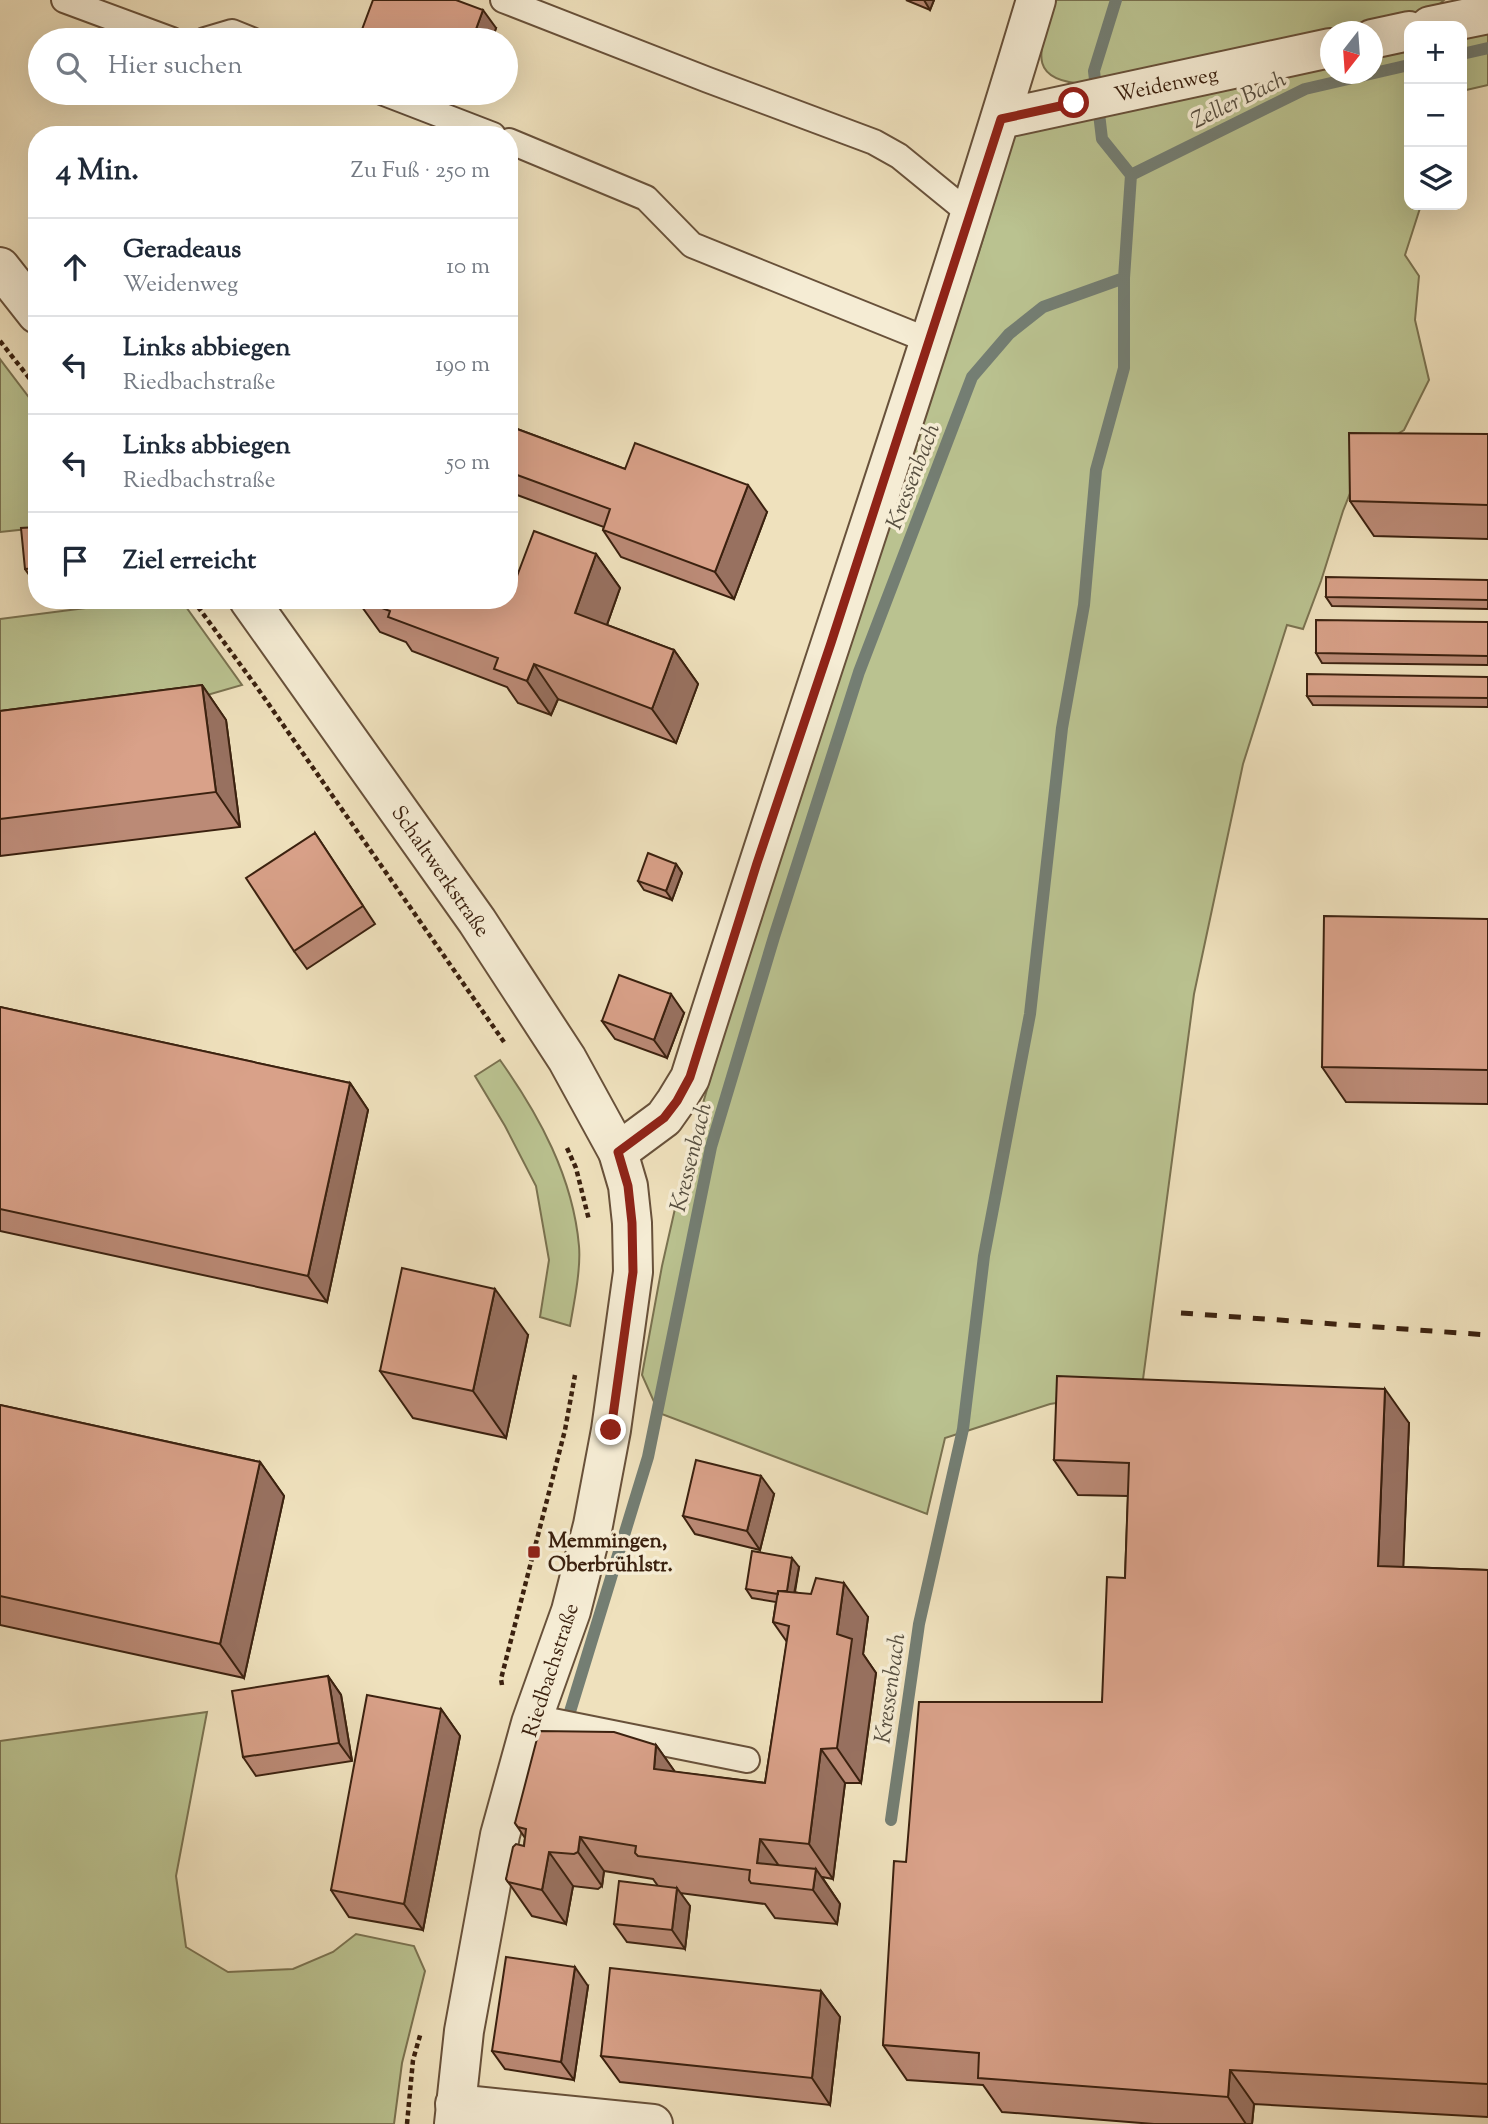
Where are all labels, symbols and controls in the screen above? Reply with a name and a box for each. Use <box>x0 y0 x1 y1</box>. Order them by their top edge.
north arrow <box>1320 21 1383 84</box>
map controls <box>1404 21 1467 210</box>
button: + <box>1404 21 1467 84</box>
search box <box>28 28 518 105</box>
icon: search <box>52 48 90 86</box>
text: Hier suchen <box>108 48 243 85</box>
street label: Weidenweg <box>1112 60 1221 112</box>
water label: Zeller Bach <box>1186 64 1292 139</box>
button: − <box>1404 84 1467 147</box>
route start <box>1058 87 1089 118</box>
button: layers <box>1404 147 1467 210</box>
text: 4 Min. <box>56 150 139 193</box>
text: Zu Fuß · 250 m <box>351 155 490 188</box>
text: Geradeaus <box>123 232 241 269</box>
icon: ahead <box>56 248 94 286</box>
text: 10 m <box>446 251 490 284</box>
text: Weidenweg <box>123 269 238 302</box>
text: Links abbiegen <box>123 330 291 367</box>
icon: left <box>56 346 94 384</box>
text: 190 m <box>435 349 490 382</box>
text: Riedbachstraße <box>123 367 275 400</box>
water label: Kressenbach <box>879 419 950 535</box>
text: Links abbiegen <box>123 428 291 465</box>
icon: left <box>56 444 94 482</box>
text: 50 m <box>446 447 490 480</box>
text: Riedbachstraße <box>123 465 275 498</box>
icon: arrive <box>56 542 94 580</box>
text: Ziel erreicht <box>123 543 256 580</box>
street label: Schaltwerkstraße <box>383 800 496 944</box>
water label: Kressenbach <box>663 1100 722 1216</box>
route end <box>595 1414 626 1445</box>
place label: Memmingen, Oberbrühlstr. <box>548 1527 673 1581</box>
marker: Memmingen, Oberbrühlstr. <box>526 1544 542 1560</box>
street label: Riedbachstraße <box>516 1600 588 1741</box>
water label: Kressenbach <box>867 1631 916 1746</box>

